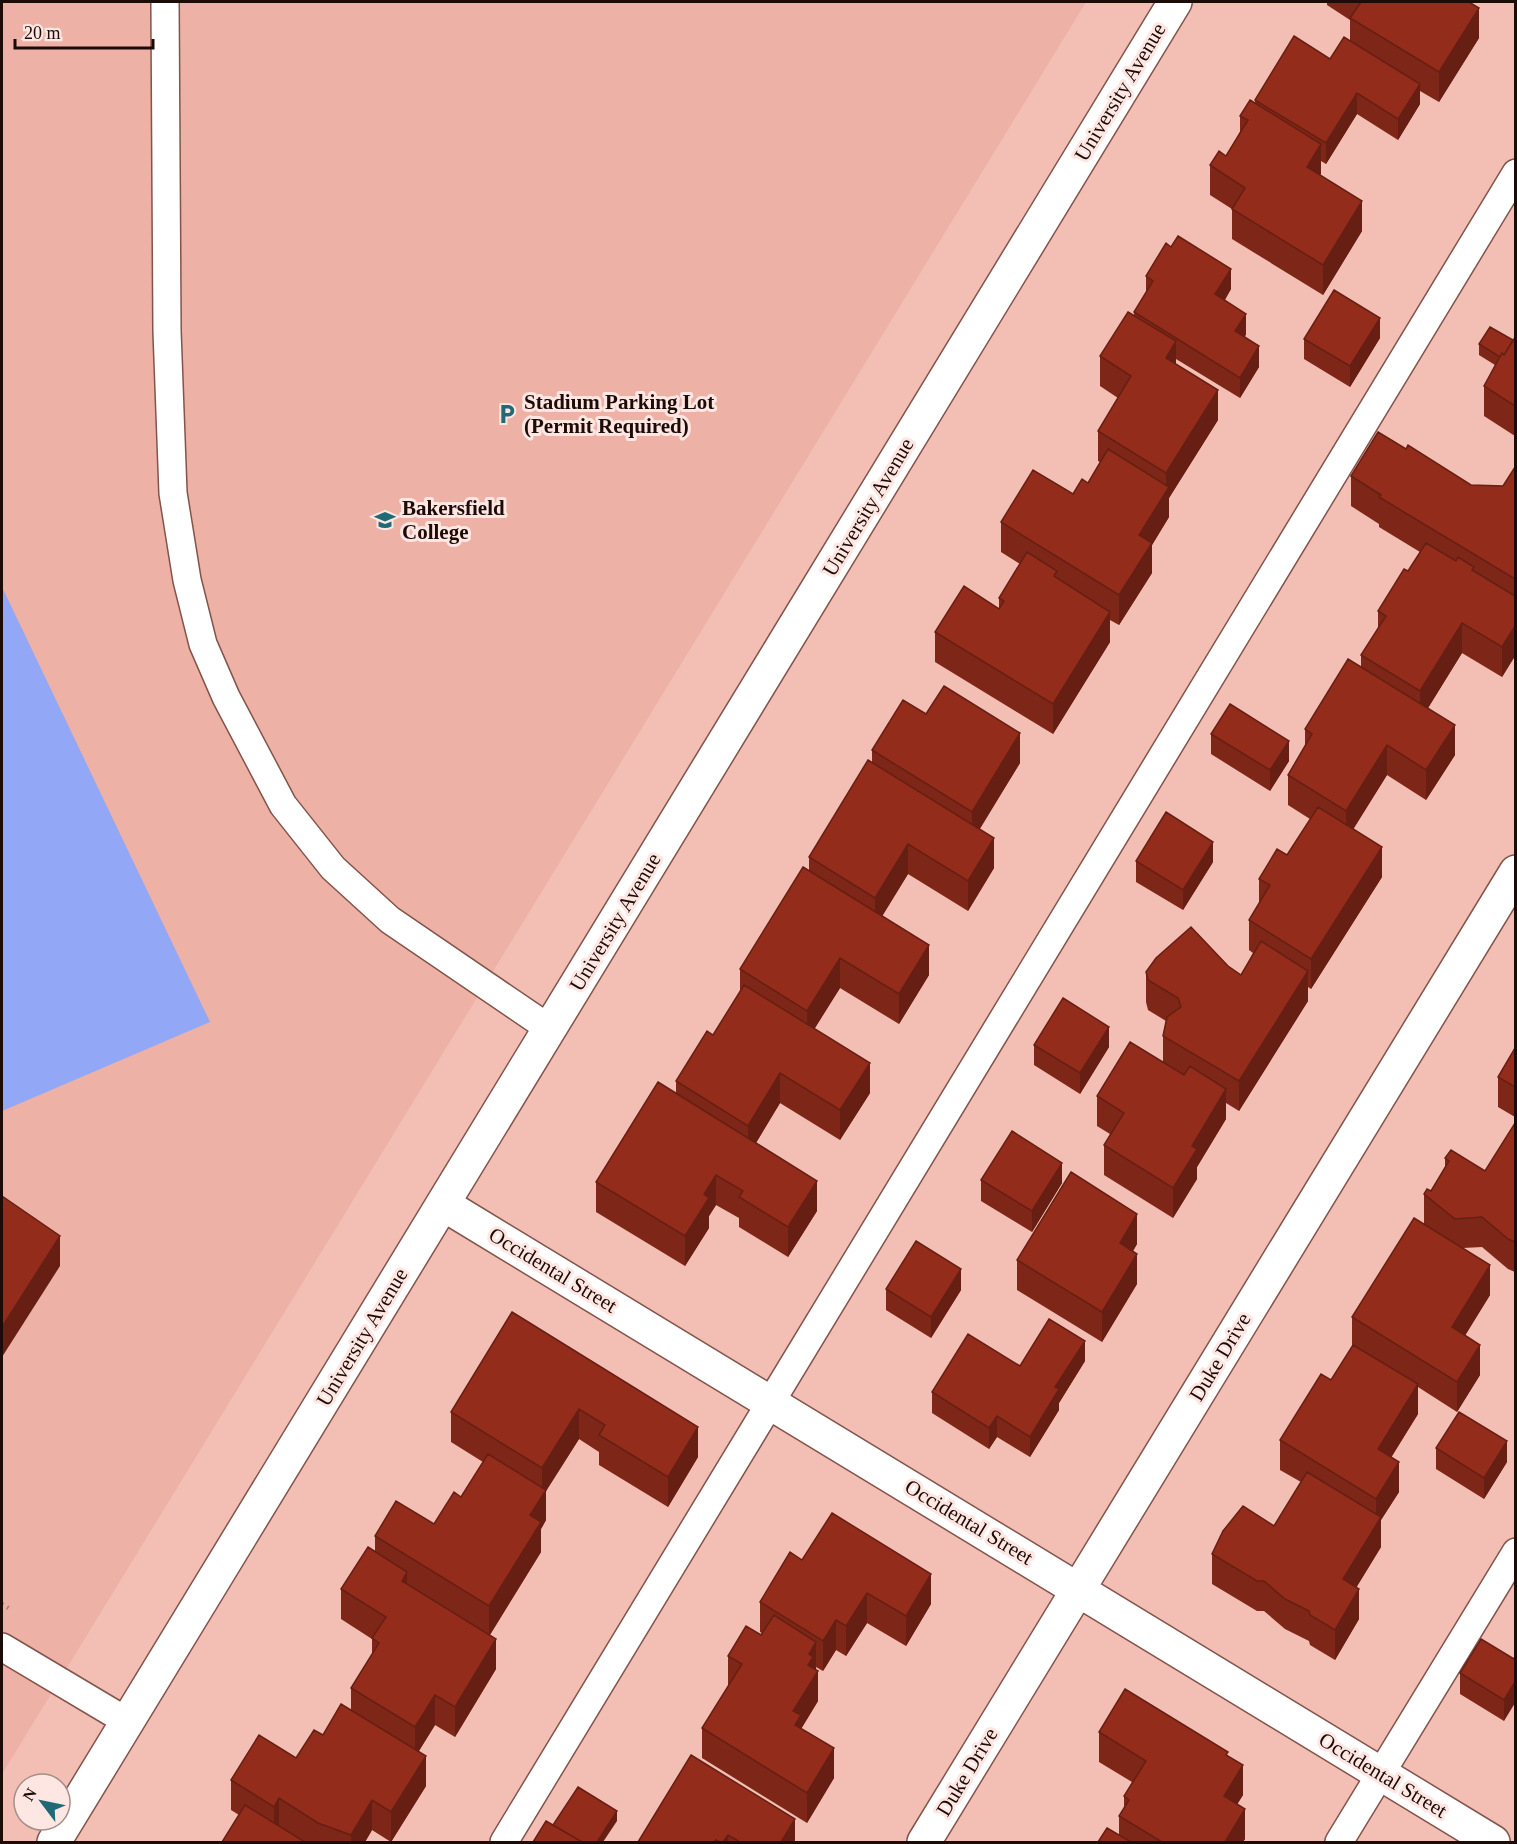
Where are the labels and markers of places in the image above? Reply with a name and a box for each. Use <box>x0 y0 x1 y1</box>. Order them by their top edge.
place label: Stadium Parking Lot (Permit Required) <box>524 390 714 438</box>
parking icon: Stadium Parking Lot (Permit Required) <box>495 402 519 426</box>
place label: Bakersfield College <box>402 496 505 544</box>
school or university icon: Bakersfield College <box>373 508 397 532</box>

